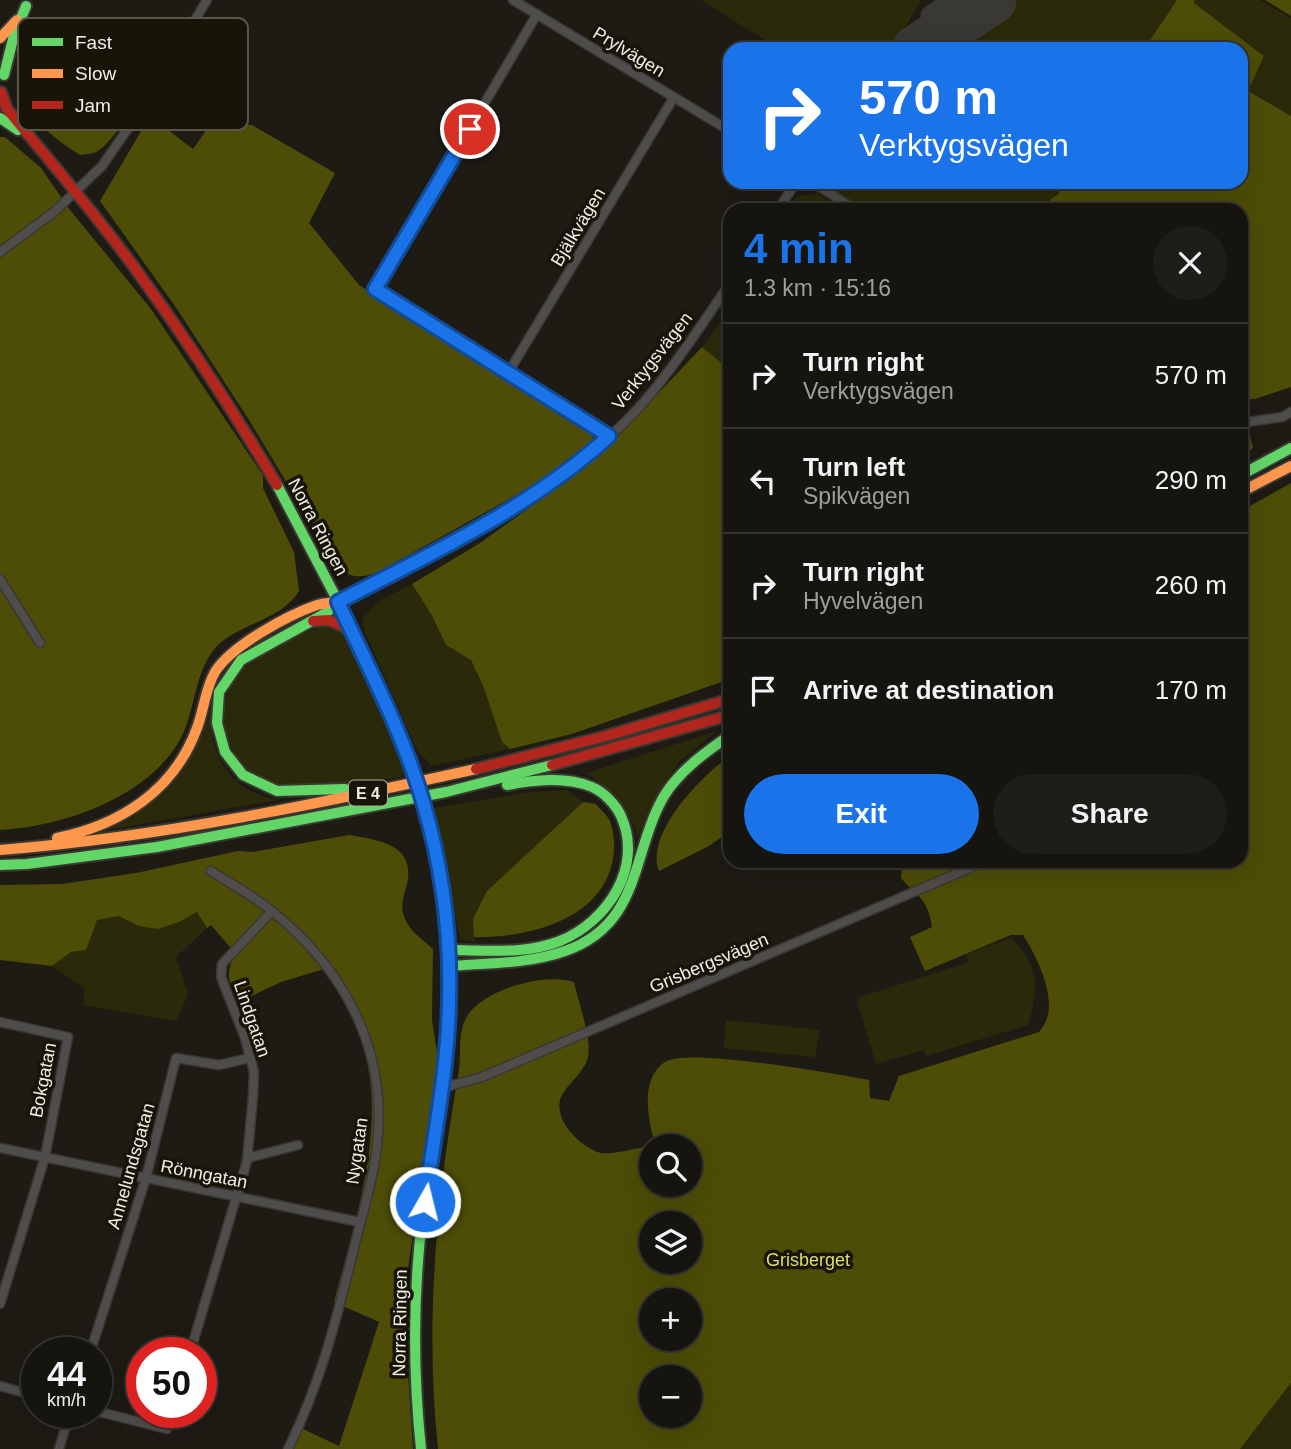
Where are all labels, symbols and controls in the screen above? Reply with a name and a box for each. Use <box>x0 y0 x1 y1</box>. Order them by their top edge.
legend <box>18 18 248 130</box>
street label: Prylvägen <box>590 23 668 81</box>
text: Fast <box>75 32 113 53</box>
text: Slow <box>75 63 116 84</box>
icon: right <box>744 70 835 161</box>
text: 570 m <box>859 70 998 124</box>
text: Jam <box>75 95 111 116</box>
pin <box>440 99 500 159</box>
icon: arrive <box>451 110 489 148</box>
text: Verktygsvägen <box>859 127 1069 163</box>
street label: Bjälkvägen <box>547 184 609 270</box>
text: 4 min <box>744 225 854 272</box>
button: close <box>1153 226 1227 300</box>
text: 1.3 km · 15:16 <box>744 275 891 301</box>
street label: Verktygsvägen <box>608 308 696 414</box>
text: Turn right <box>803 347 924 377</box>
icon: right <box>744 357 782 395</box>
text: 570 m <box>1155 360 1227 390</box>
text: Verktygsvägen <box>803 378 954 404</box>
text: Turn left <box>803 452 905 482</box>
icon: left <box>744 462 782 500</box>
text: 290 m <box>1155 465 1227 495</box>
street label: Norra Ringen <box>284 475 352 579</box>
text: Spikvägen <box>803 483 910 509</box>
text: Turn right <box>803 557 924 587</box>
icon: right <box>744 567 782 605</box>
text: 260 m <box>1155 570 1227 600</box>
text: Hyvelvägen <box>803 588 923 614</box>
icon: arrive <box>744 672 782 710</box>
text: Arrive at destination <box>803 675 1054 705</box>
text: 170 m <box>1155 675 1227 705</box>
button: Exit <box>744 774 979 854</box>
button: Share <box>993 774 1227 854</box>
road number: E 4 <box>349 780 387 806</box>
street label: Grisbergsvägen <box>647 929 771 997</box>
street label: Lindgatan <box>230 978 274 1060</box>
street label: Bokgatan <box>26 1041 60 1119</box>
street label: Annelundsgatan <box>103 1101 159 1231</box>
street label: Nygatan <box>342 1116 372 1186</box>
map controls <box>639 1134 702 1428</box>
button: search <box>639 1134 702 1197</box>
street label: Rönngatan <box>159 1156 249 1192</box>
position arrow <box>388 1165 462 1239</box>
button: layers <box>639 1211 702 1274</box>
park label: Grisberget <box>766 1250 850 1270</box>
street label: Norra Ringen <box>389 1269 411 1377</box>
button: + <box>639 1288 702 1351</box>
speed limit sign: 50 <box>126 1337 217 1428</box>
text: 44 <box>47 1354 86 1393</box>
button: − <box>639 1365 702 1428</box>
text: km/h <box>47 1390 86 1410</box>

